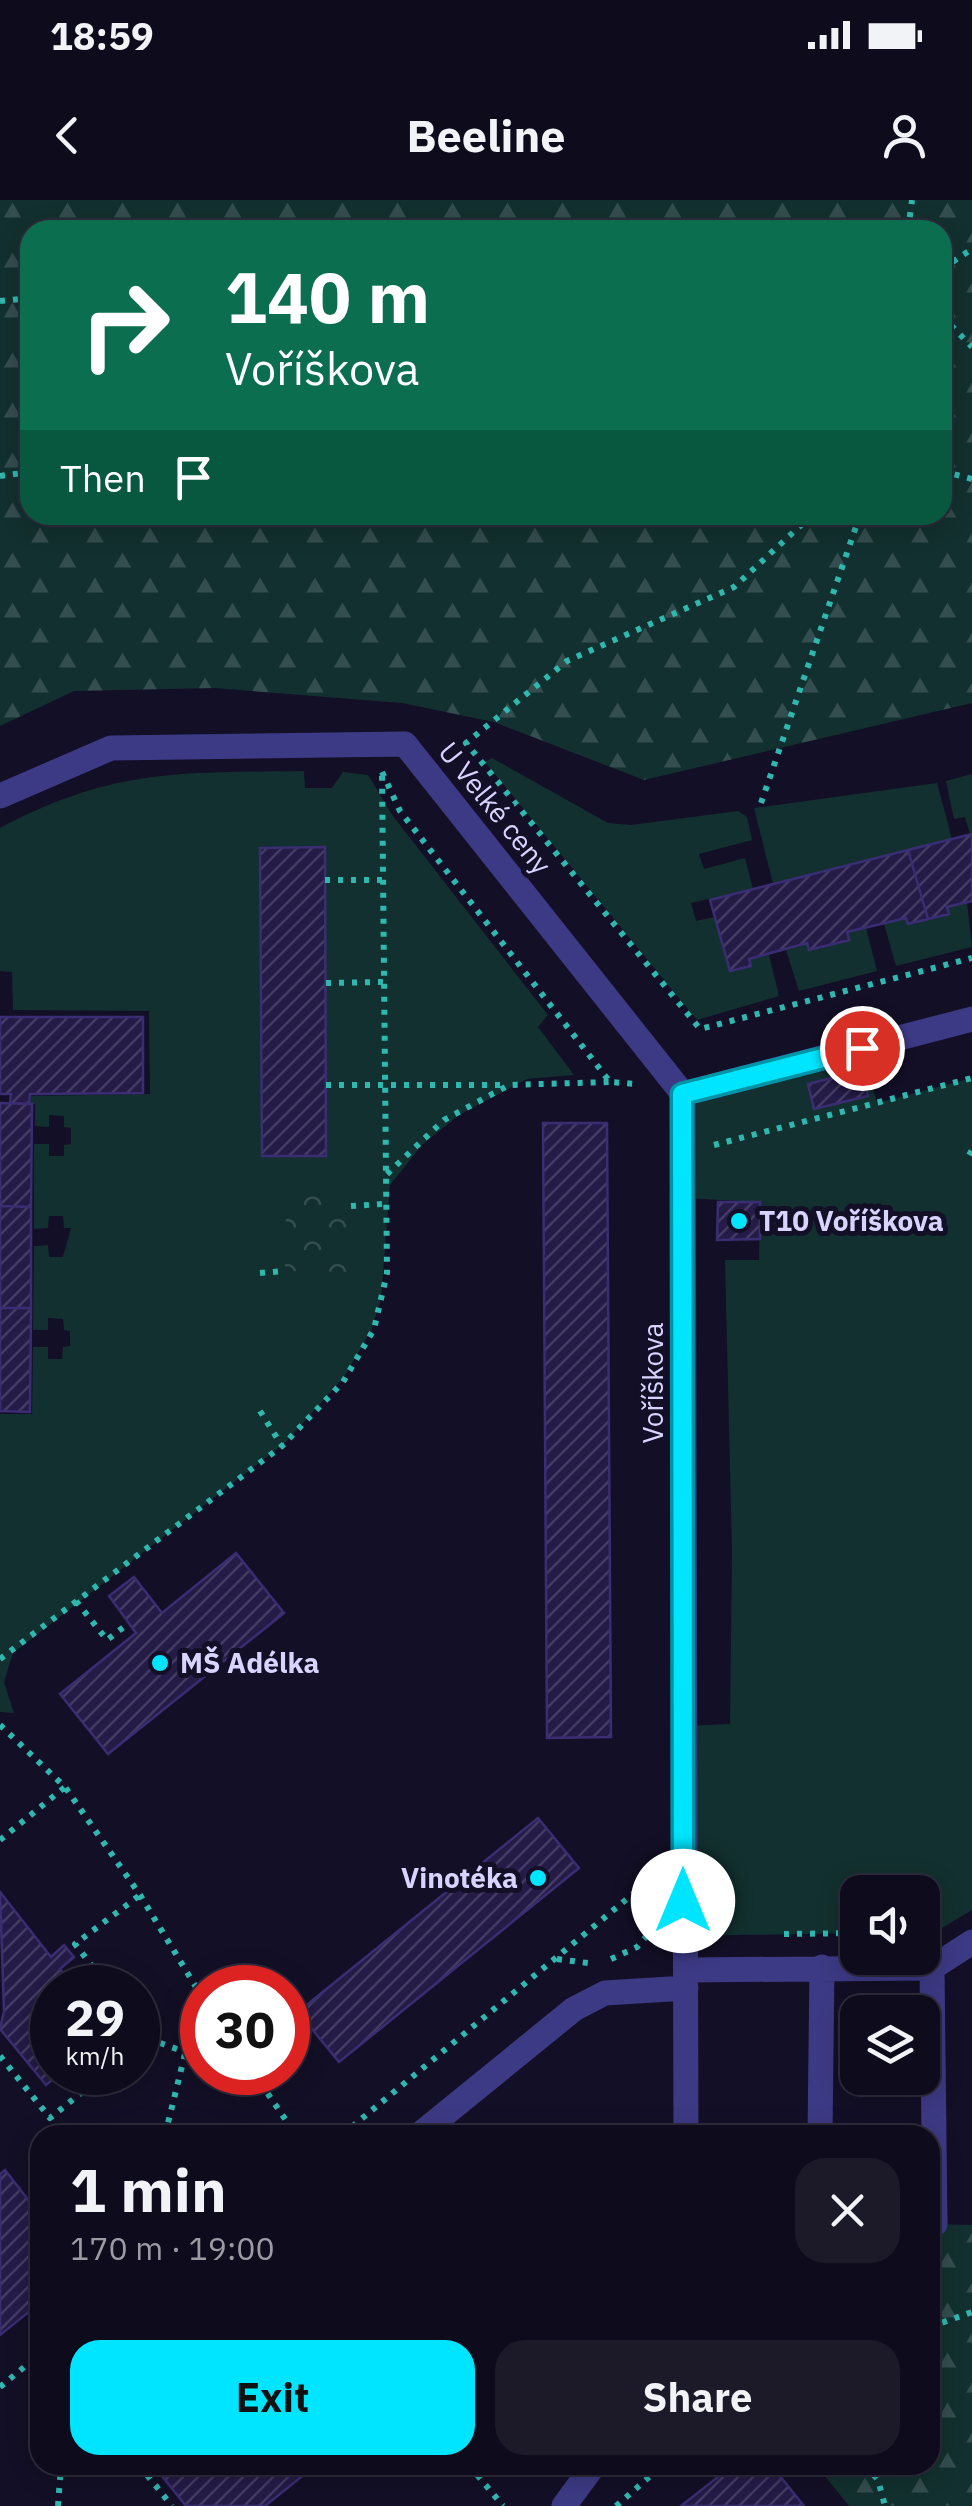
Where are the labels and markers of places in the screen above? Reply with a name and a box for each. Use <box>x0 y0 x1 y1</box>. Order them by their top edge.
pin <box>820 1006 905 1091</box>
place label: T10 Voříškova <box>759 1202 944 1239</box>
marker: T10 Voříškova <box>728 1210 750 1232</box>
place label: MŠ Adélka <box>180 1644 320 1681</box>
marker: MŠ Adélka <box>149 1652 171 1674</box>
place label: Vinotéka <box>401 1859 518 1896</box>
marker: Vinotéka <box>527 1867 549 1889</box>

